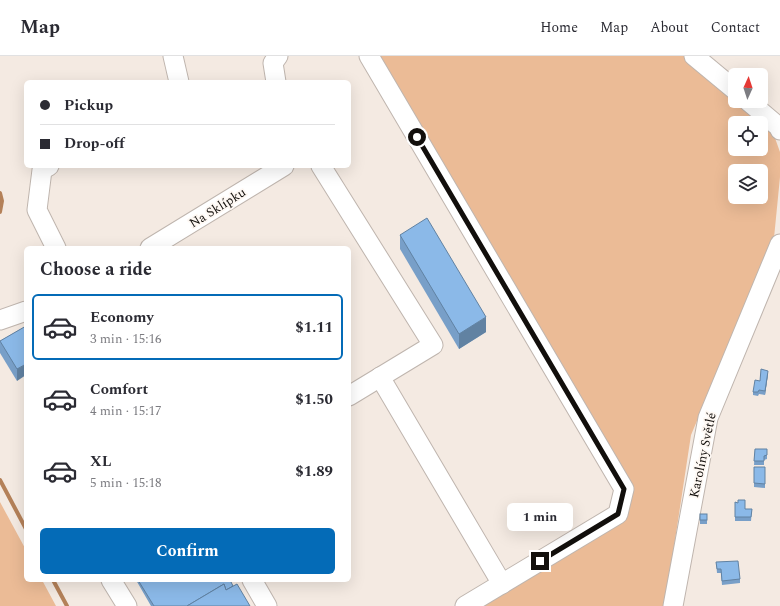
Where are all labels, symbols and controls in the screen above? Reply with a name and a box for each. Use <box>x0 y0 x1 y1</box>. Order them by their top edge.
text: Map <box>20 13 60 42</box>
text: Home <box>540 17 578 38</box>
text: Map <box>600 17 628 38</box>
text: About <box>650 17 689 38</box>
text: Contact <box>711 17 760 38</box>
north arrow <box>728 68 768 108</box>
map controls <box>728 68 768 204</box>
text: Pickup <box>64 94 113 117</box>
button: locate <box>728 116 768 156</box>
route start <box>408 128 426 146</box>
text: Drop-off <box>64 132 125 155</box>
button: layers <box>728 164 768 204</box>
street label: Na Sklípku <box>185 183 250 233</box>
text: Choose a ride <box>40 256 152 283</box>
text: Economy <box>90 306 154 329</box>
icon: car <box>42 309 78 345</box>
text: $1.11 <box>295 316 333 339</box>
text: 3 min · 15:16 <box>90 329 162 349</box>
text: Comfort <box>90 378 148 401</box>
icon: car <box>42 381 78 417</box>
text: $1.50 <box>295 388 333 411</box>
text: 4 min · 15:17 <box>90 401 162 421</box>
street label: Karolíny Světlé <box>684 411 722 500</box>
text: XL <box>90 450 111 473</box>
icon: car <box>42 453 78 489</box>
text: $1.89 <box>295 460 333 483</box>
text: 5 min · 15:18 <box>90 473 162 493</box>
callout: 1 min <box>507 503 573 531</box>
text: 1 min <box>523 507 557 527</box>
button: Confirm <box>40 528 335 574</box>
route end <box>531 552 549 570</box>

